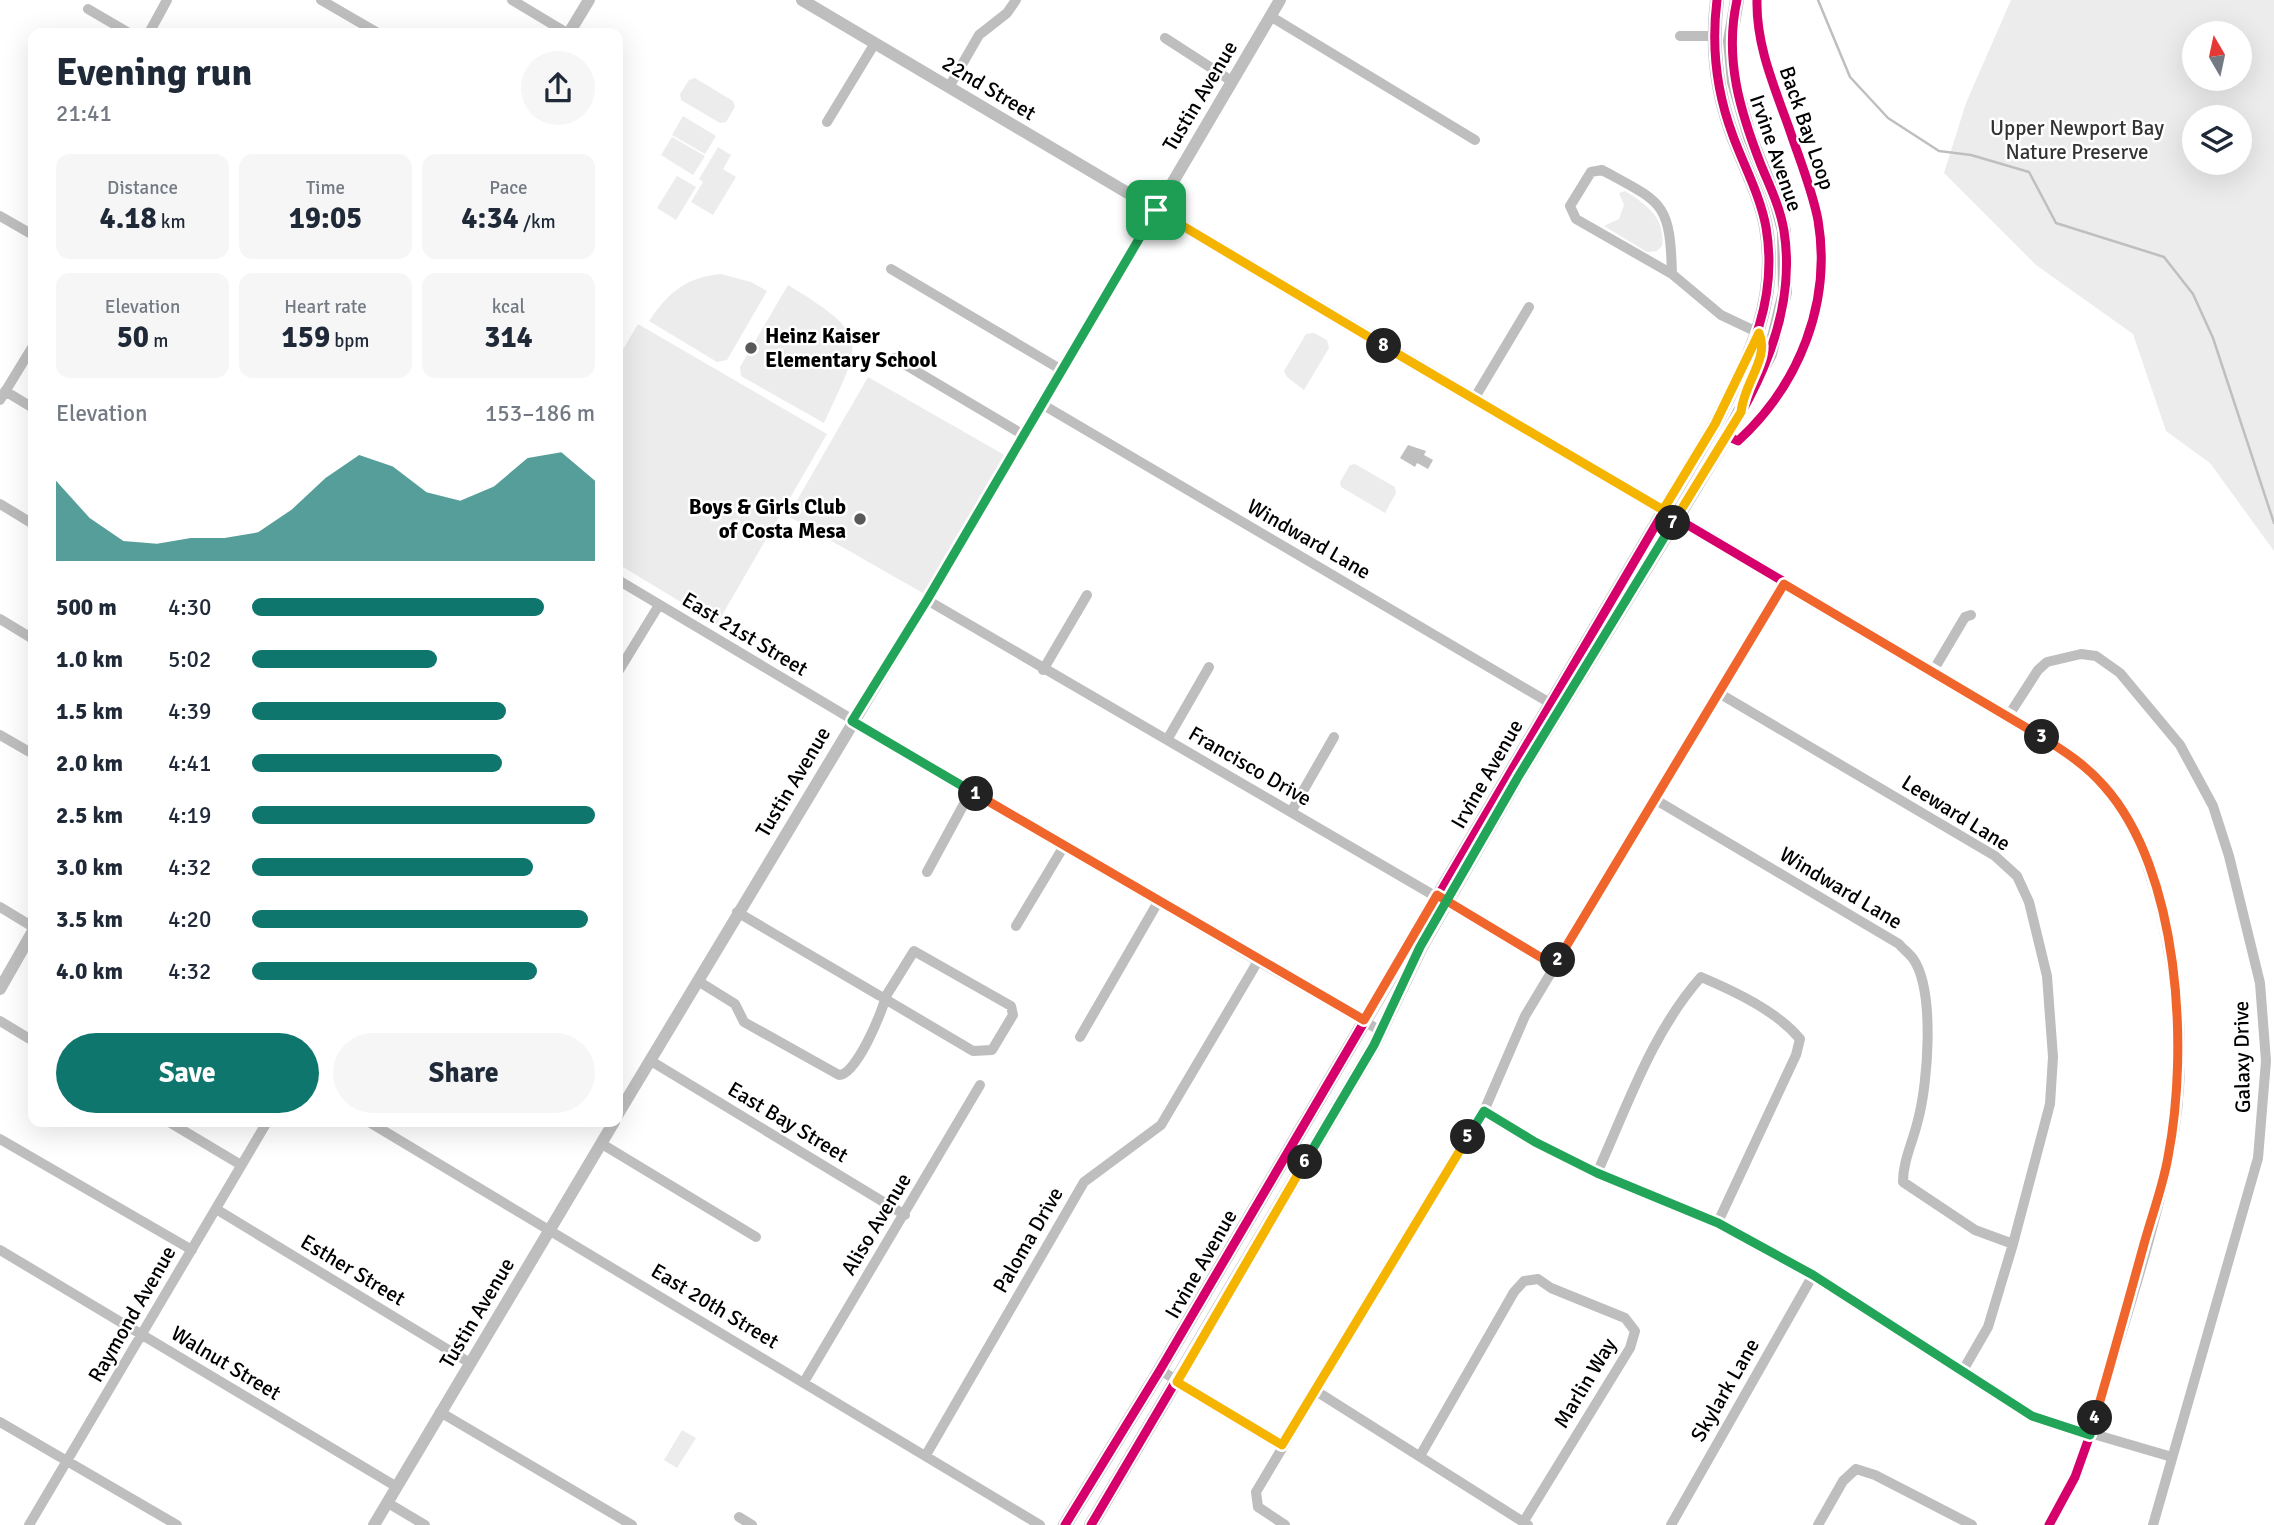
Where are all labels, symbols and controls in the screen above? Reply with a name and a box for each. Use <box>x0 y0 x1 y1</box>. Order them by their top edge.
north arrow <box>2182 21 2252 91</box>
map controls <box>2182 21 2252 175</box>
street label: Tustin Avenue <box>1157 36 1243 156</box>
text: Evening run <box>56 49 252 96</box>
street label: 22nd Street <box>937 50 1041 126</box>
button: share <box>521 51 595 125</box>
street label: Back Bay Loop <box>1774 63 1840 193</box>
street label: Irvine Avenue <box>1744 91 1808 215</box>
text: 21:41 <box>56 99 112 128</box>
button: layers <box>2182 105 2252 175</box>
park label: Upper Newport Bay Nature Preserve <box>1990 115 2164 165</box>
text: Distance <box>107 176 178 200</box>
text: Time <box>306 176 345 200</box>
text: Pace <box>489 176 528 200</box>
pin <box>1126 180 1186 240</box>
icon: arrive <box>1137 191 1175 229</box>
text: 4.18 <box>99 200 157 237</box>
text: 19:05 <box>289 200 362 237</box>
text: 4:34 <box>461 200 519 237</box>
text: km <box>157 210 186 234</box>
text: /km <box>519 210 556 234</box>
text: Elevation <box>105 295 180 319</box>
text: Heart rate <box>284 295 367 319</box>
text: kcal <box>492 295 525 319</box>
text: 50 <box>117 319 149 356</box>
text: 159 <box>281 319 330 356</box>
text: 314 <box>484 319 533 356</box>
place label: Heinz Kaiser Elementary School <box>765 323 937 373</box>
pin: 8 <box>1366 328 1402 364</box>
text: m <box>149 329 168 353</box>
text: bpm <box>330 329 370 353</box>
text: 8 <box>1378 333 1389 357</box>
marker: Heinz Kaiser Elementary School <box>743 340 759 356</box>
text: Elevation <box>56 399 148 428</box>
text: 153–186 m <box>485 399 595 428</box>
street label: Windward Lane <box>1243 493 1375 585</box>
place label: Boys & Girls Club of Costa Mesa <box>689 494 846 544</box>
pin: 7 <box>1656 505 1690 540</box>
text: 7 <box>1667 510 1678 534</box>
marker: Boys & Girls Club of Costa Mesa <box>852 511 868 527</box>
street label: East 21st Street <box>677 586 813 682</box>
text: 500 m <box>56 593 117 622</box>
text: 4:30 <box>168 593 211 622</box>
text: 1.0 km <box>56 645 123 674</box>
text: 5:02 <box>168 645 211 674</box>
text: 1.5 km <box>56 697 123 726</box>
text: 4:39 <box>168 697 211 726</box>
street label: Irvine Avenue <box>1445 715 1529 833</box>
street label: Francisco Drive <box>1184 720 1316 812</box>
pin: 3 <box>2024 720 2060 754</box>
street label: Tustin Avenue <box>750 722 836 842</box>
text: 3 <box>2036 724 2047 748</box>
text: 2.0 km <box>56 749 123 778</box>
text: 4:41 <box>168 749 211 778</box>
street label: Leeward Lane <box>1897 769 2015 857</box>
pin: 1 <box>958 776 993 812</box>
text: 1 <box>970 781 981 805</box>
text: 2.5 km <box>56 801 123 830</box>
text: 4:19 <box>168 801 211 830</box>
street label: Windward Lane <box>1775 841 1907 935</box>
text: 3.0 km <box>56 853 123 882</box>
text: 4:32 <box>168 853 211 882</box>
text: 3.5 km <box>56 905 123 934</box>
text: 4:20 <box>168 905 211 934</box>
pin: 2 <box>1540 942 1576 978</box>
text: 2 <box>1552 947 1563 971</box>
text: 4.0 km <box>56 957 123 986</box>
text: 4:32 <box>168 957 211 986</box>
street label: Galaxy Drive <box>2228 1001 2256 1113</box>
button: Save <box>56 1033 319 1113</box>
button: Share <box>333 1033 595 1113</box>
street label: East Bay Street <box>723 1076 853 1168</box>
pin: 5 <box>1450 1120 1486 1154</box>
text: 5 <box>1462 1124 1473 1148</box>
pin: 6 <box>1288 1144 1322 1180</box>
text: 6 <box>1299 1149 1310 1173</box>
street label: Aliso Avenue <box>835 1168 917 1280</box>
street label: Paloma Drive <box>987 1182 1069 1298</box>
street label: Irvine Avenue <box>1159 1205 1243 1323</box>
street label: Esther Street <box>296 1229 410 1311</box>
street label: Raymond Avenue <box>82 1241 182 1387</box>
street label: Tustin Avenue <box>434 1253 520 1373</box>
street label: East 20th Street <box>646 1258 784 1354</box>
street label: Walnut Street <box>166 1320 286 1406</box>
street label: Marlin Way <box>1548 1333 1622 1433</box>
street label: Skylark Lane <box>1685 1334 1765 1446</box>
pin: 4 <box>2078 1400 2112 1436</box>
text: 4 <box>2089 1405 2100 1429</box>

